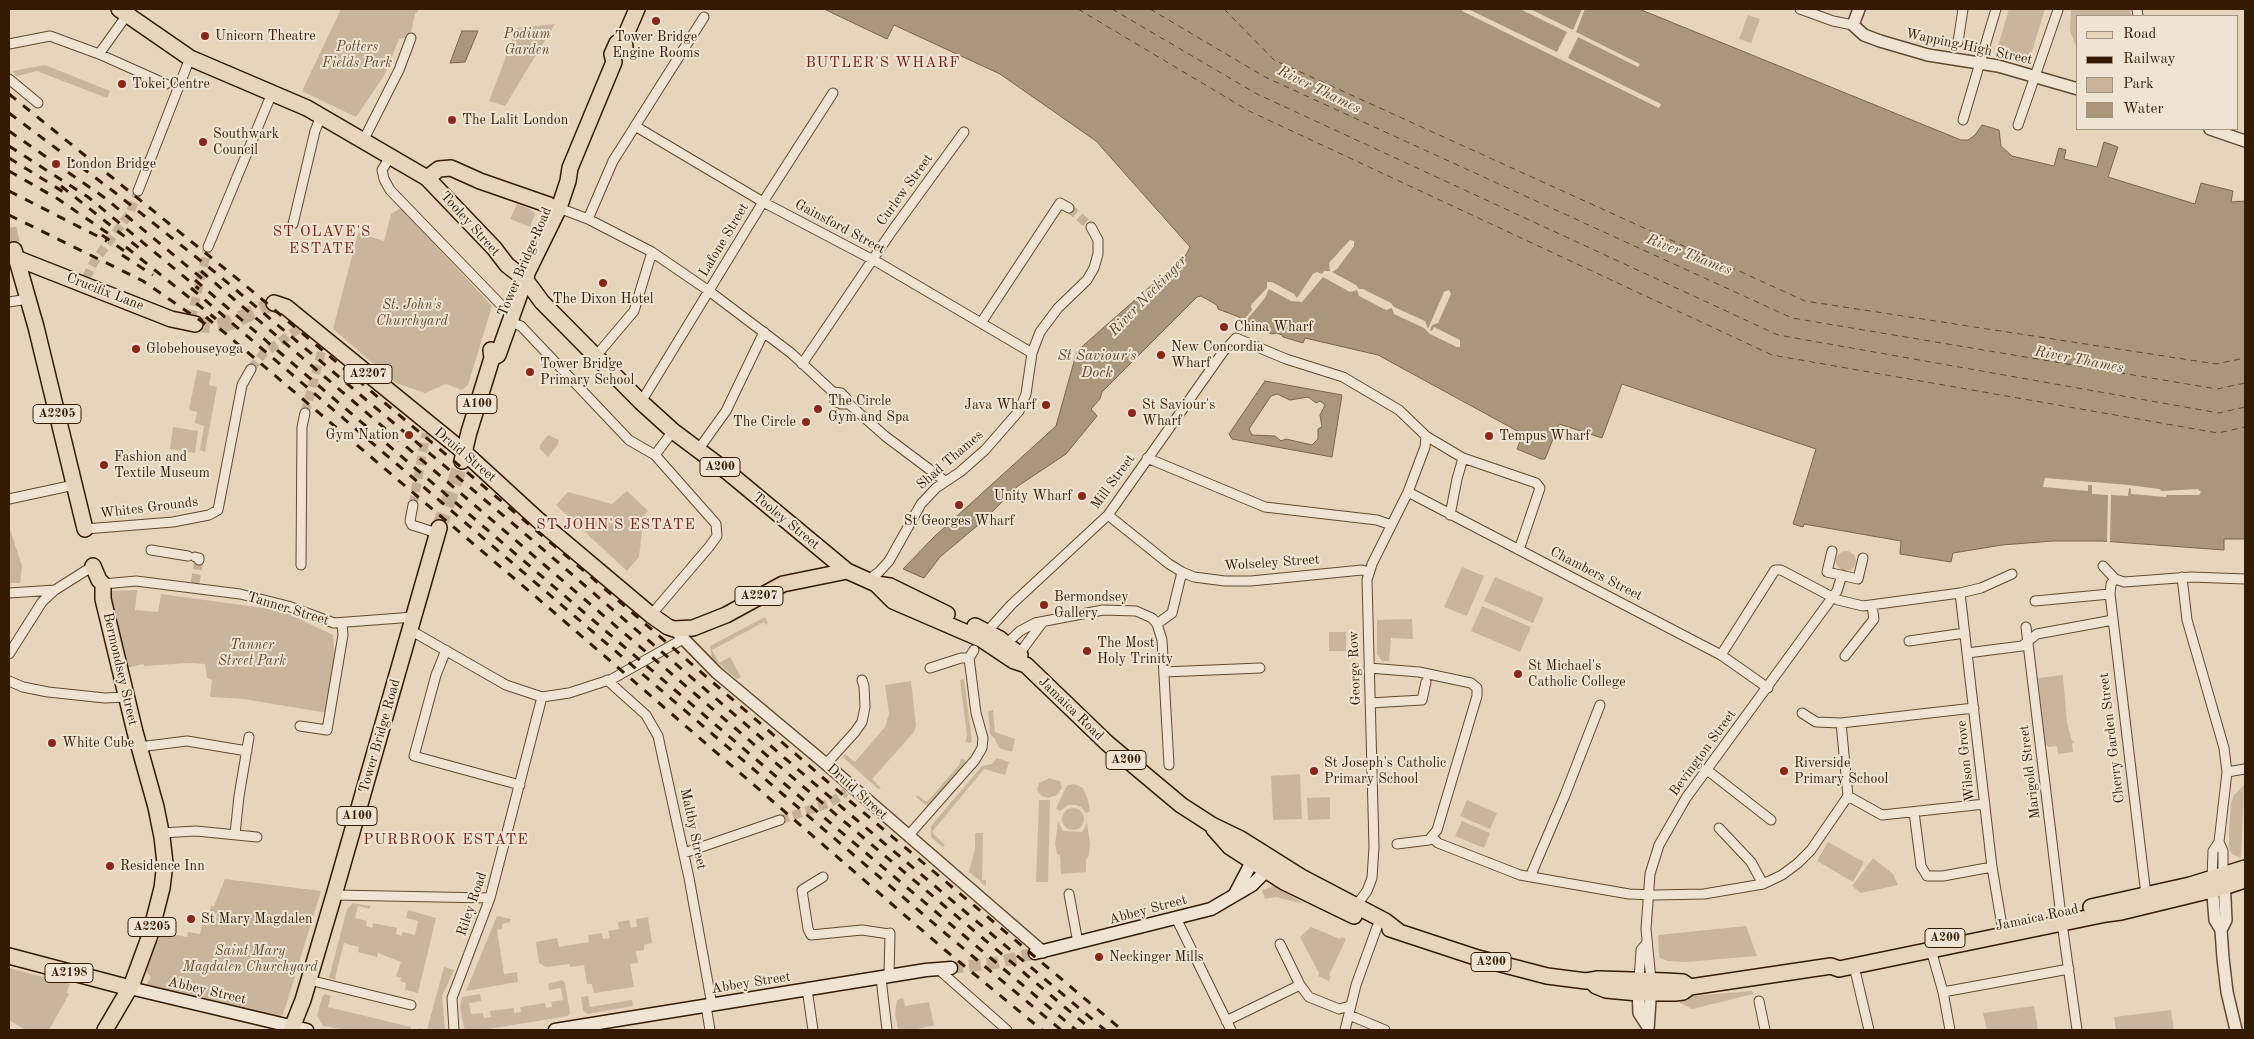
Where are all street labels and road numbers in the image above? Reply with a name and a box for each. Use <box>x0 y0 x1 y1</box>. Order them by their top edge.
street label: Wapping High Street <box>1904 25 2034 69</box>
street label: Curlew Street <box>873 151 937 229</box>
street label: Tooley Street <box>436 188 504 260</box>
street label: Gainsford Street <box>792 196 888 258</box>
street label: Lafone Street <box>695 200 753 280</box>
street label: Tower Bridge Road <box>494 205 556 319</box>
street label: Crucifix Lane <box>64 270 146 314</box>
road number: A2207 <box>344 364 392 384</box>
road number: A100 <box>457 394 497 414</box>
road number: A2205 <box>33 404 81 424</box>
street label: Druid Street <box>430 424 500 486</box>
street label: Shad Thames <box>913 427 987 493</box>
street label: Mill Street <box>1087 451 1139 513</box>
road number: A200 <box>700 458 740 477</box>
street label: Tooley Street <box>749 489 823 553</box>
street label: Whites Grounds <box>99 494 199 522</box>
street label: Chambers Street <box>1547 543 1645 605</box>
street label: Wolseley Street <box>1224 551 1320 575</box>
road number: A2207 <box>735 586 783 606</box>
street label: Tanner Street <box>245 589 331 629</box>
street label: Bermondsey Street <box>99 611 141 727</box>
street label: George Row <box>1345 630 1365 706</box>
street label: Cherry Garden Street <box>2096 672 2128 804</box>
street label: Jamaica Road <box>1035 674 1107 744</box>
street label: Tower Bridge Road <box>356 677 404 795</box>
street label: Bevington Street <box>1666 706 1740 800</box>
street label: Wilson Grove <box>1953 719 1979 803</box>
street label: Marigold Street <box>2016 724 2044 820</box>
road number: A200 <box>1106 750 1146 770</box>
street label: Druid Street <box>823 760 891 824</box>
street label: Maltby Street <box>676 787 710 871</box>
road number: A100 <box>337 806 377 826</box>
street label: Riley Road <box>453 870 491 938</box>
street label: Abbey Street <box>1107 892 1189 928</box>
street label: Jamaica Road <box>1994 901 2080 935</box>
road number: A2205 <box>128 918 176 936</box>
road number: A200 <box>1925 928 1965 948</box>
road number: A200 <box>1471 952 1511 972</box>
road number: A2198 <box>45 964 93 982</box>
street label: Abbey Street <box>710 968 792 998</box>
street label: Abbey Street <box>166 974 248 1008</box>

